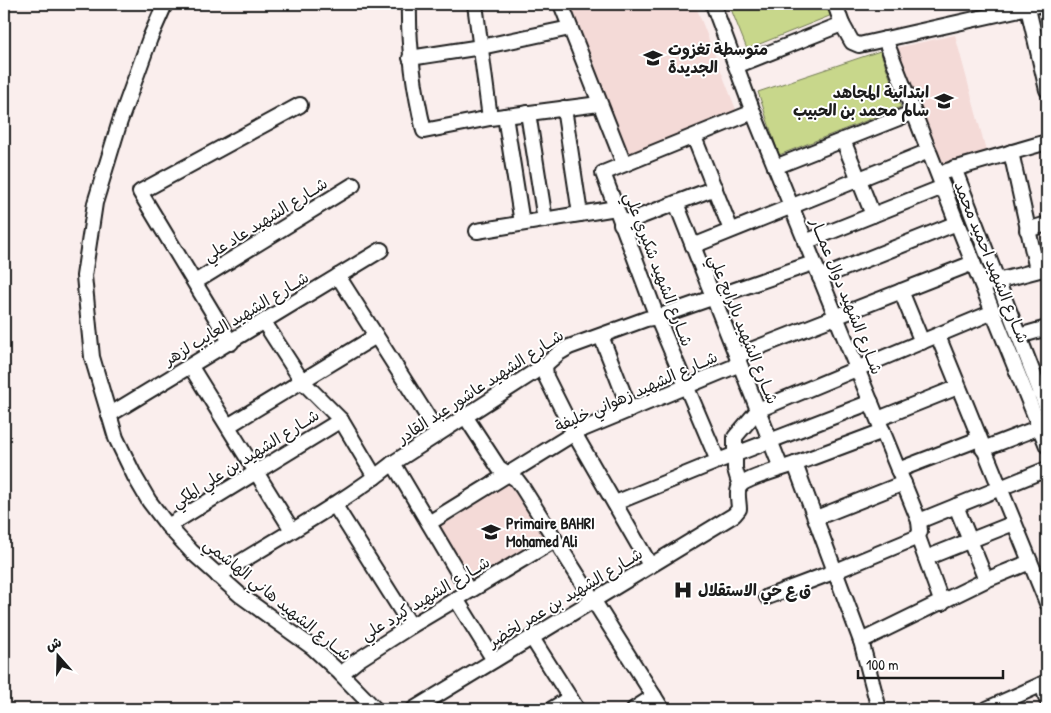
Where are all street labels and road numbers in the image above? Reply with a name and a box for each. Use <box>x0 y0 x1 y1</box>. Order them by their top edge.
street label: شــارع الشهيد عاد علي <box>199 172 333 270</box>
street label: شــارع الشهيد احميد محمد <box>948 178 1035 347</box>
street label: شــارع الشهيد شكيري علي <box>616 189 699 351</box>
street label: شــارع الشهيد دوال عمـــار <box>804 213 889 378</box>
street label: شــارع الشهيد بالرابح علي <box>700 251 784 409</box>
street label: شــارع الشهيد العايب لزهر <box>158 266 313 372</box>
street label: شــارع الشهيد عاشور عبد القادر <box>391 324 568 450</box>
street label: شــارع الشهيد زهواني خليفة <box>551 345 723 441</box>
street label: شــارع الشهيد بن علي المكي <box>167 403 325 516</box>
street label: شــارع الشهيد هاني الهاشمي <box>197 532 357 669</box>
street label: شــارع الشهيد بن عمر لخضر <box>482 542 647 654</box>
street label: شــارع الشهيد كيرد علي <box>356 551 496 649</box>

